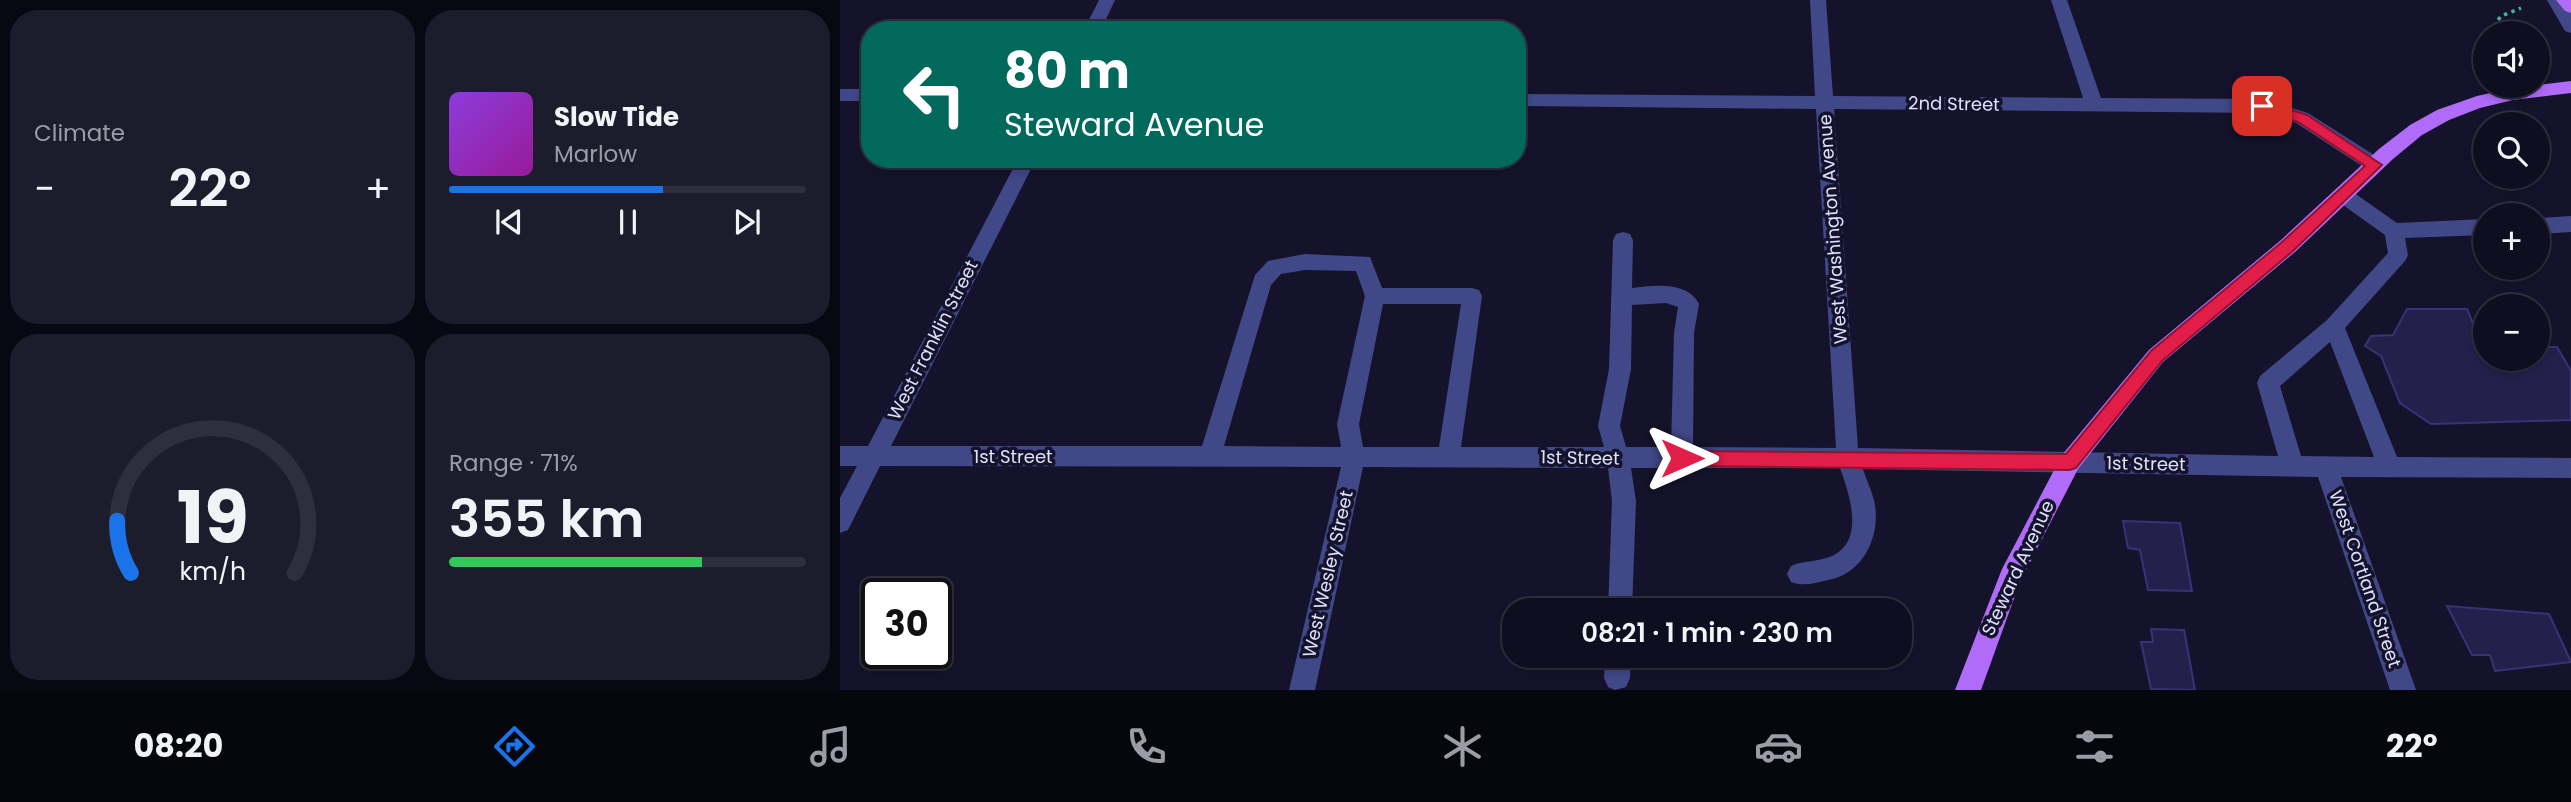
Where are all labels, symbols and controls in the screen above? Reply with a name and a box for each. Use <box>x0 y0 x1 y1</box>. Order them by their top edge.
map controls <box>2473 21 2550 371</box>
button: sound <box>2473 21 2550 98</box>
text: 80 m <box>1004 37 1130 105</box>
icon: left <box>889 49 980 140</box>
pin <box>2232 76 2292 136</box>
icon: arrive <box>2243 87 2281 125</box>
street label: 2nd Street <box>1908 90 2000 117</box>
text: Slow Tide <box>554 99 679 135</box>
text: Steward Avenue <box>1004 102 1264 147</box>
button: search <box>2473 112 2550 189</box>
street label: West Washington Avenue <box>1812 113 1853 345</box>
text: Climate <box>34 117 125 149</box>
text: Marlow <box>554 138 637 170</box>
text: 22° <box>169 152 251 225</box>
text: − <box>34 162 55 215</box>
text: + <box>365 162 391 215</box>
icon: previous <box>490 203 528 241</box>
icon: pause <box>609 203 647 241</box>
icon: next <box>728 203 766 241</box>
button: + <box>2473 203 2550 280</box>
street label: West Franklin Street <box>881 256 984 424</box>
button: − <box>2473 294 2550 371</box>
position arrow <box>1645 421 1719 495</box>
street label: 1st Street <box>973 444 1053 469</box>
street label: 1st Street <box>1540 444 1620 471</box>
text: Range · 71% <box>449 447 578 479</box>
street label: 1st Street <box>2106 450 2186 477</box>
text: 19 <box>176 467 249 568</box>
text: 355 km <box>449 482 644 555</box>
street label: West Cortland Street <box>2323 487 2408 671</box>
street label: West Wesley Street <box>1296 488 1359 660</box>
street label: Steward Avenue <box>1975 496 2060 639</box>
text: km/h <box>179 554 246 589</box>
speed limit sign: 30 <box>861 578 952 669</box>
text: 08:21 · 1 min · 230 m <box>1581 615 1833 651</box>
icon: directions <box>490 722 539 771</box>
icon: music <box>806 722 855 771</box>
icon: phone <box>1122 722 1171 771</box>
icon: climate <box>1438 722 1487 771</box>
icon: car <box>1754 722 1803 771</box>
icon: filters <box>2070 722 2119 771</box>
text: 08:20 <box>133 723 223 768</box>
text: 22° <box>2386 723 2437 768</box>

